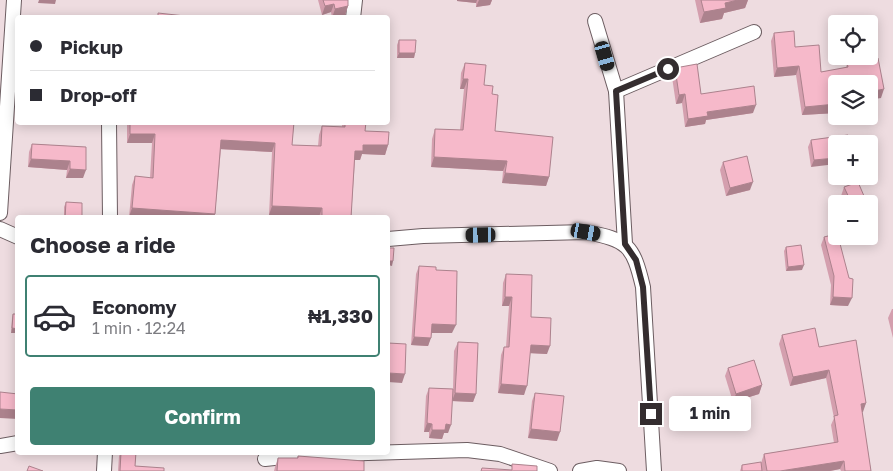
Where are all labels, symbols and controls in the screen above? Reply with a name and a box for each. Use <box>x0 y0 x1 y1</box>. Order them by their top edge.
map controls <box>828 15 878 245</box>
button: locate <box>828 15 878 65</box>
text: Pickup <box>60 35 123 58</box>
car <box>593 40 616 72</box>
route start <box>657 58 679 80</box>
button: layers <box>828 75 878 125</box>
text: Drop-off <box>60 83 137 106</box>
button: + <box>828 135 878 185</box>
button: − <box>828 195 878 245</box>
car <box>569 222 602 242</box>
car <box>465 227 496 243</box>
text: Choose a ride <box>30 231 176 258</box>
icon: car <box>32 294 77 339</box>
text: Economy <box>92 295 177 318</box>
text: ₦1,330 <box>308 304 373 327</box>
text: 1 min · 12:24 <box>92 318 186 338</box>
button: Confirm <box>30 387 375 445</box>
callout: 1 min <box>668 396 751 432</box>
route end <box>640 403 662 425</box>
text: 1 min <box>690 403 730 423</box>

